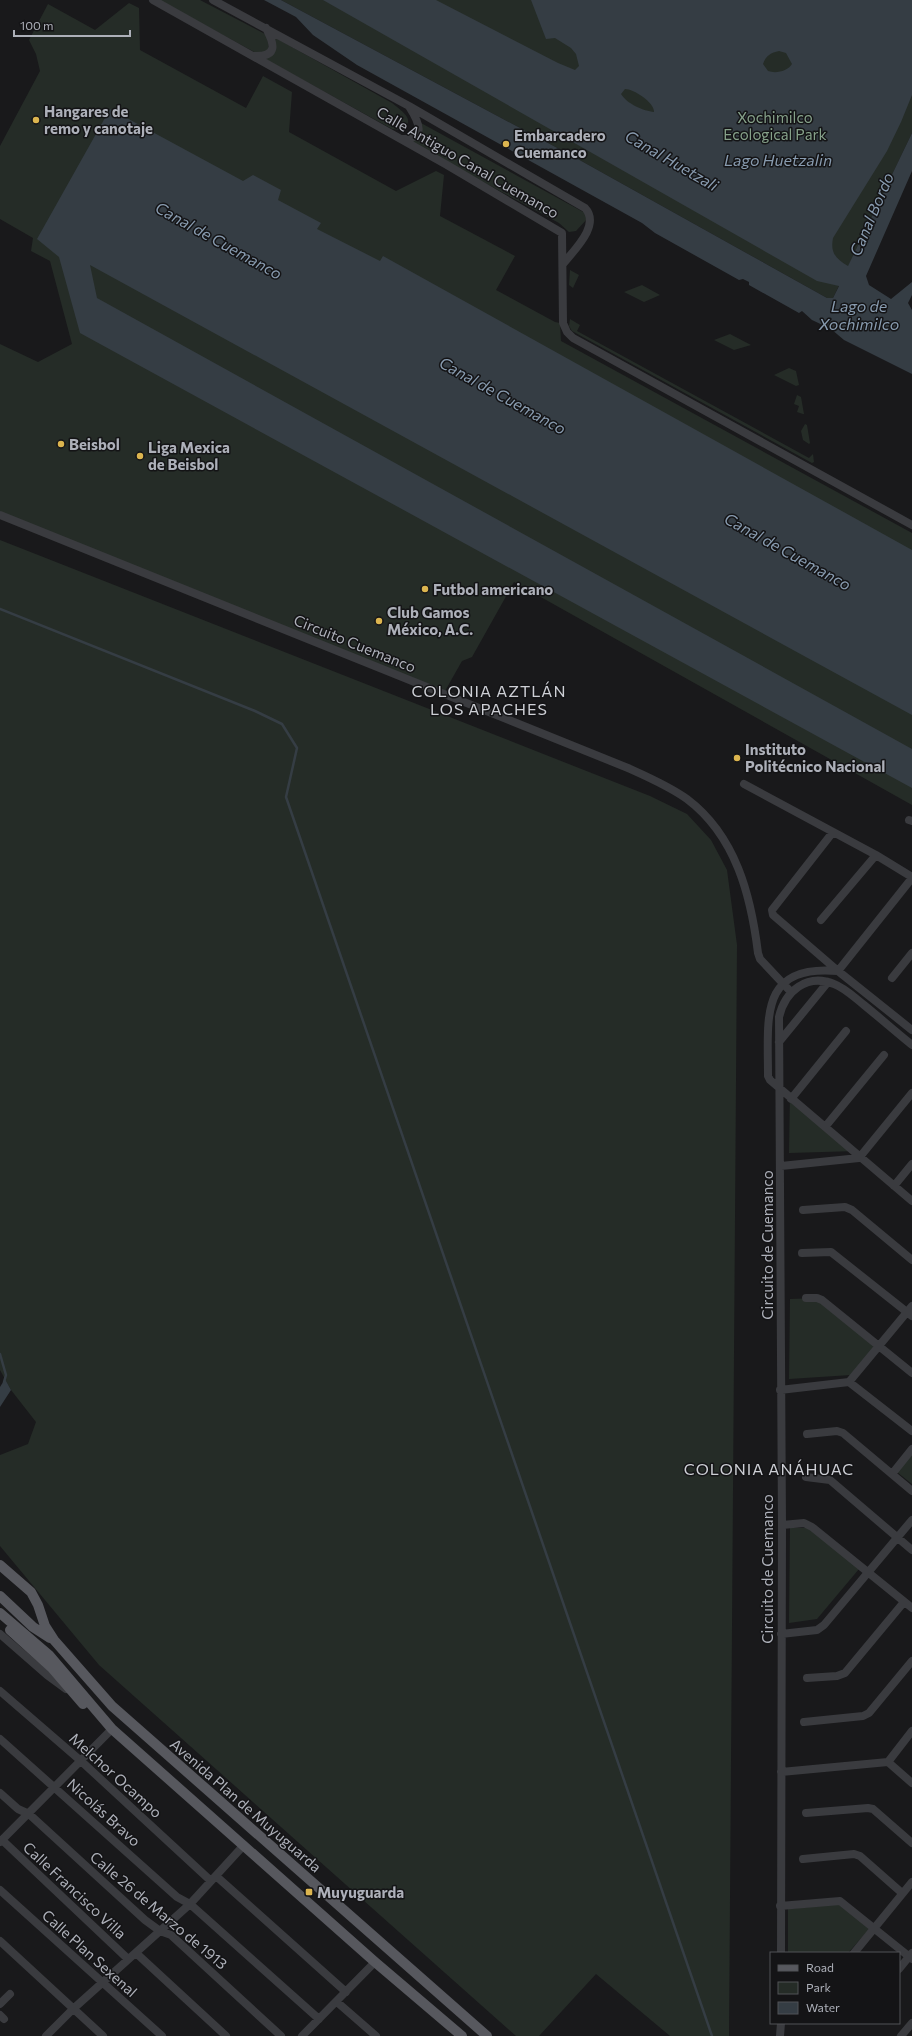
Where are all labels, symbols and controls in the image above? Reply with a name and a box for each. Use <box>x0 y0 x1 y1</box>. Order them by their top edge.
scale bar <box>14 12 130 38</box>
text: 100 m <box>20 18 54 32</box>
place label: Hangares de remo y canotaje <box>44 102 153 137</box>
street label: Calle Antiguo Canal Cuemanco <box>374 102 562 222</box>
park label: Xochimilco Ecological Park <box>723 108 827 143</box>
marker: Hangares de remo y canotaje <box>31 115 41 125</box>
place label: Embarcadero Cuemanco <box>514 126 606 161</box>
water label: Canal Huetzali <box>622 126 723 195</box>
marker: Embarcadero Cuemanco <box>501 139 511 149</box>
water label: Lago Huetzalin <box>724 150 832 169</box>
water label: Canal Bordo <box>845 169 897 259</box>
water label: Canal de Cuemanco <box>152 197 286 283</box>
water label: Lago de Xochimilco <box>818 296 899 333</box>
water label: Canal de Cuemanco <box>436 352 570 438</box>
place label: Beisbol <box>69 435 120 453</box>
place label: Liga Mexica de Beisbol <box>148 438 230 473</box>
marker: Beisbol <box>56 439 66 449</box>
marker: Liga Mexica de Beisbol <box>135 451 145 461</box>
water label: Canal de Cuemanco <box>721 508 855 594</box>
place label: Futbol americano <box>433 580 553 598</box>
marker: Futbol americano <box>420 584 430 594</box>
place label: Club Gamos México, A.C. <box>387 603 473 638</box>
street label: Circuito Cuemanco <box>291 610 419 676</box>
marker: Club Gamos México, A.C. <box>374 616 384 626</box>
district label: COLONIA AZTLÁN LOS APACHES <box>412 681 566 718</box>
place label: Instituto Politécnico Nacional <box>745 740 885 775</box>
marker: Instituto Politécnico Nacional <box>732 753 742 763</box>
street label: Circuito de Cuemanco <box>758 1170 776 1320</box>
district label: COLONIA ANÁHUAC <box>684 1459 854 1478</box>
street label: Circuito de Cuemanco <box>758 1494 776 1644</box>
street label: Melchor Ocampo <box>66 1729 166 1821</box>
street label: Avenida Plan de Muyuguarda <box>167 1734 325 1876</box>
street label: Nicolás Bravo <box>64 1774 144 1850</box>
street label: Calle Francisco Villa <box>20 1838 130 1942</box>
street label: Calle 26 de Marzo de 1913 <box>87 1847 231 1973</box>
place label: Muyuguarda <box>317 1883 404 1901</box>
marker: Muyuguarda <box>304 1887 314 1897</box>
street label: Calle Plan Sexenal <box>39 1906 141 2000</box>
legend <box>770 1952 900 2024</box>
text: Road <box>806 1960 834 1974</box>
text: Park <box>806 1980 832 1994</box>
text: Water <box>806 2000 840 2014</box>

